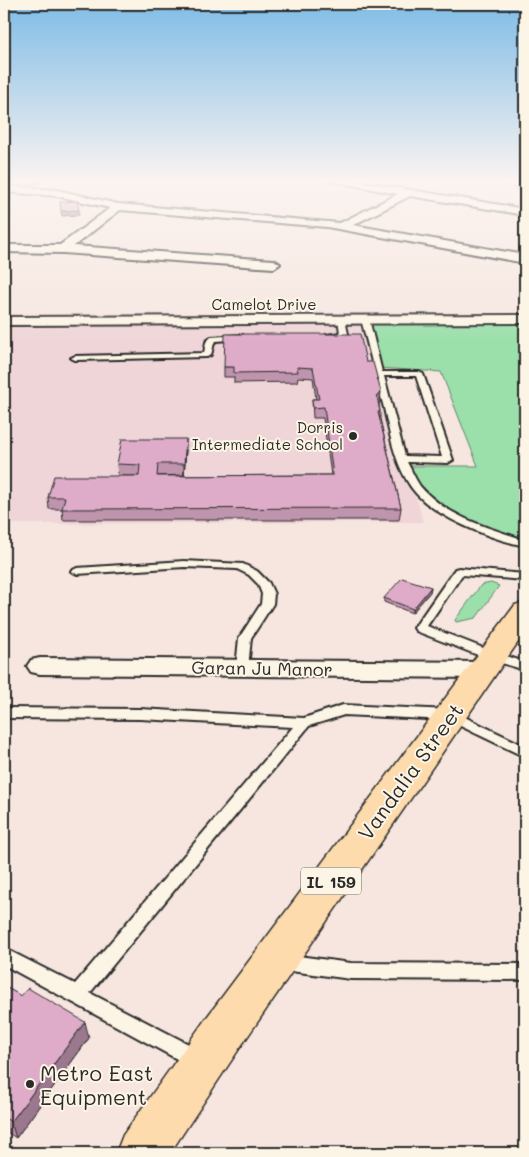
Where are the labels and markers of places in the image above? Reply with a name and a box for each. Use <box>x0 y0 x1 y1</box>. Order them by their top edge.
place label: Dorris Intermediate School <box>192 417 343 454</box>
marker: Dorris Intermediate School <box>347 430 359 442</box>
place label: Metro East Equipment <box>40 1059 153 1110</box>
marker: Metro East Equipment <box>24 1078 36 1090</box>

